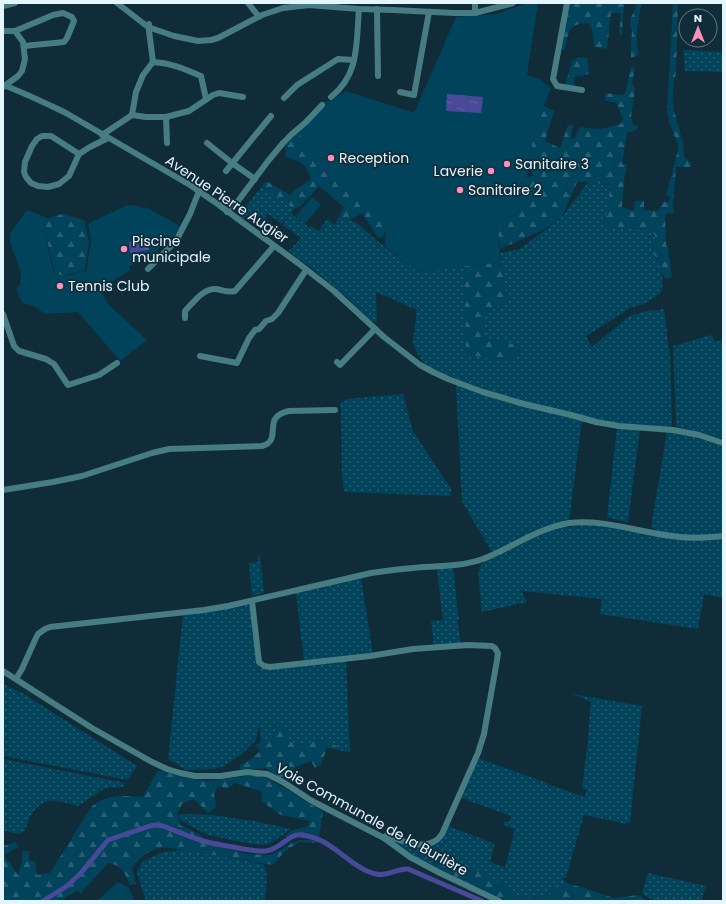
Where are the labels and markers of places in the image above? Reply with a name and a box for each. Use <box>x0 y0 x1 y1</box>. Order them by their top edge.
place label: Reception <box>339 148 409 168</box>
marker: Reception <box>326 153 336 163</box>
place label: Sanitaire 3 <box>515 154 589 174</box>
marker: Sanitaire 3 <box>502 159 512 169</box>
place label: Laverie <box>434 161 483 181</box>
marker: Laverie <box>486 166 496 176</box>
place label: Sanitaire 2 <box>468 180 542 200</box>
marker: Sanitaire 2 <box>455 185 465 195</box>
place label: Piscine municipale <box>132 231 211 267</box>
marker: Piscine municipale <box>119 244 129 254</box>
place label: Tennis Club <box>68 276 149 296</box>
marker: Tennis Club <box>55 281 65 291</box>

